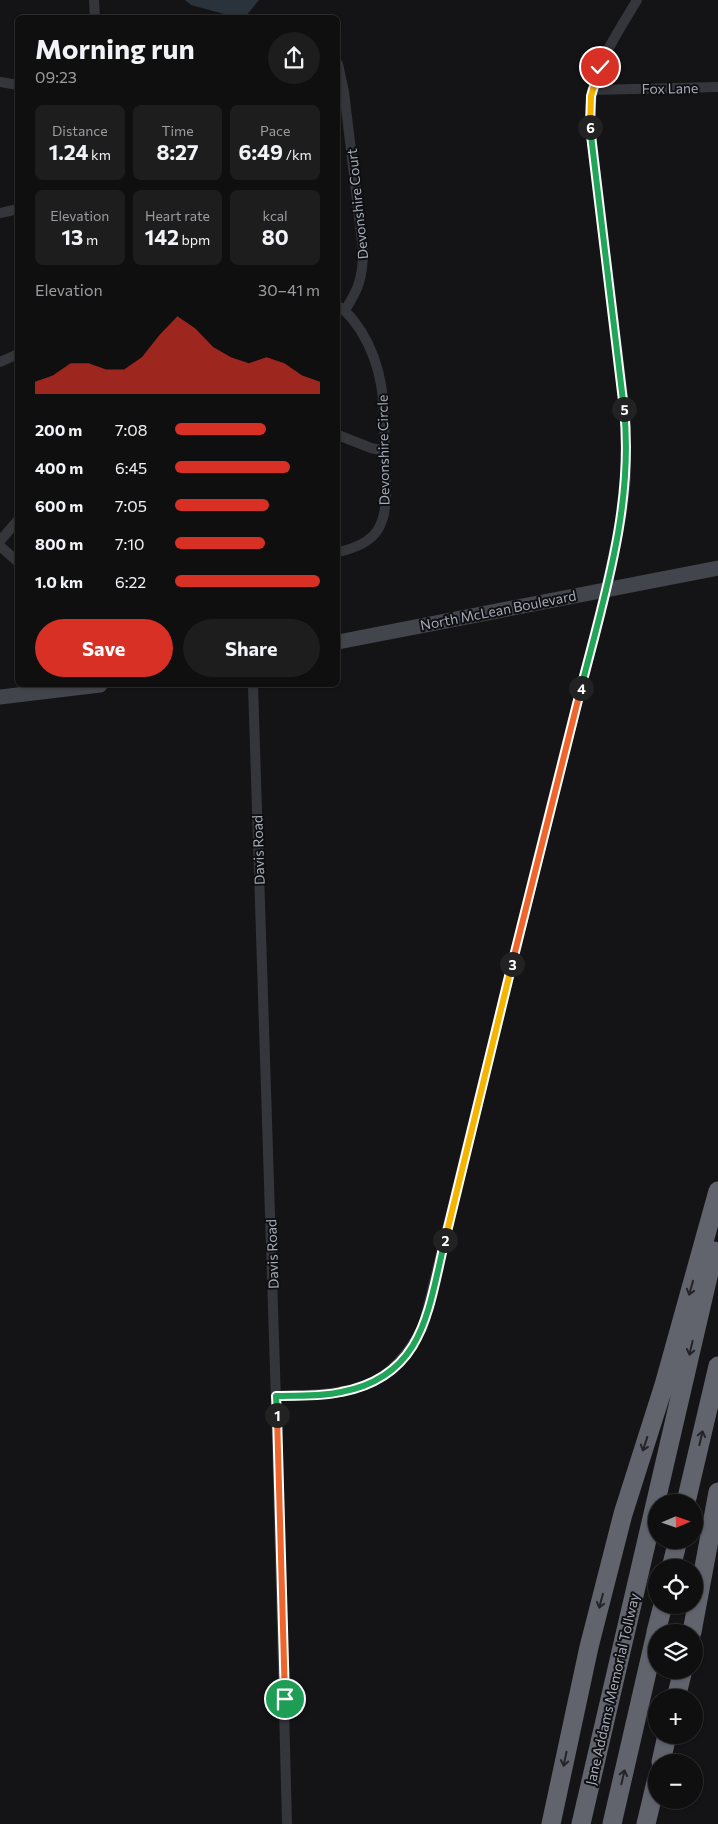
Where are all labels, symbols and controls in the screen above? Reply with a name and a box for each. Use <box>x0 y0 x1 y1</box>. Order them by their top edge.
text: Morning run <box>35 31 195 65</box>
button: share <box>268 32 320 84</box>
pin <box>579 46 621 88</box>
icon: check <box>586 53 614 81</box>
text: 09:23 <box>35 67 77 86</box>
street label: Fox Lane <box>642 79 698 97</box>
pin: 6 <box>578 114 602 140</box>
text: 6 <box>586 119 595 136</box>
text: Distance <box>52 122 108 139</box>
text: Time <box>161 122 194 139</box>
text: Pace <box>260 122 290 139</box>
text: 1.24 <box>49 139 88 164</box>
text: 8:27 <box>157 139 198 164</box>
text: 6:49 <box>239 139 283 164</box>
text: km <box>88 146 111 163</box>
text: /km <box>283 146 312 163</box>
street label: Devonshire Court <box>343 147 371 260</box>
text: Elevation <box>50 207 109 224</box>
text: Heart rate <box>145 207 210 224</box>
text: kcal <box>263 207 288 224</box>
text: 13 <box>62 224 83 249</box>
text: 142 <box>145 224 179 249</box>
text: 80 <box>262 224 289 249</box>
text: m <box>83 231 98 248</box>
text: bpm <box>179 231 210 248</box>
text: Elevation <box>35 280 103 299</box>
text: 30–41 m <box>258 280 320 299</box>
street label: Devonshire Circle <box>374 395 392 505</box>
pin: 5 <box>612 396 636 422</box>
text: 5 <box>620 401 629 418</box>
text: 200 m <box>35 420 82 439</box>
text: 7:08 <box>115 420 147 439</box>
text: 400 m <box>35 458 83 477</box>
text: 6:45 <box>115 458 147 477</box>
text: 600 m <box>35 496 83 515</box>
text: 7:05 <box>115 496 147 515</box>
text: 800 m <box>35 534 83 553</box>
text: 7:10 <box>115 534 145 553</box>
text: 1.0 km <box>35 572 83 591</box>
text: 6:22 <box>115 572 146 591</box>
street label: North McLean Boulevard <box>419 587 577 633</box>
button: Save <box>35 619 173 677</box>
button: Share <box>183 619 320 677</box>
pin: 4 <box>568 676 594 700</box>
text: 4 <box>577 680 586 697</box>
street label: Davis Road <box>248 815 268 885</box>
pin: 3 <box>500 952 524 976</box>
text: 3 <box>508 956 517 973</box>
street label: Davis Road <box>262 1219 282 1289</box>
pin: 2 <box>432 1228 458 1252</box>
text: 2 <box>442 1232 449 1249</box>
one-way arrow <box>685 1280 695 1296</box>
one-way arrow <box>686 1339 695 1355</box>
pin: 1 <box>264 1402 290 1428</box>
text: 1 <box>274 1407 281 1424</box>
one-way arrow <box>697 1430 706 1446</box>
one-way arrow <box>640 1436 650 1452</box>
north arrow <box>648 1494 702 1549</box>
map controls <box>648 1494 703 1809</box>
button: locate <box>648 1559 703 1614</box>
street label: Jane Addams Memorial Tollway <box>582 1591 642 1787</box>
one-way arrow <box>595 1592 605 1608</box>
button: layers <box>648 1624 703 1679</box>
pin <box>264 1678 306 1720</box>
icon: arrive <box>271 1685 299 1713</box>
button: + <box>648 1689 703 1744</box>
one-way arrow <box>559 1751 569 1767</box>
button: − <box>648 1754 703 1809</box>
one-way arrow <box>619 1769 628 1785</box>

